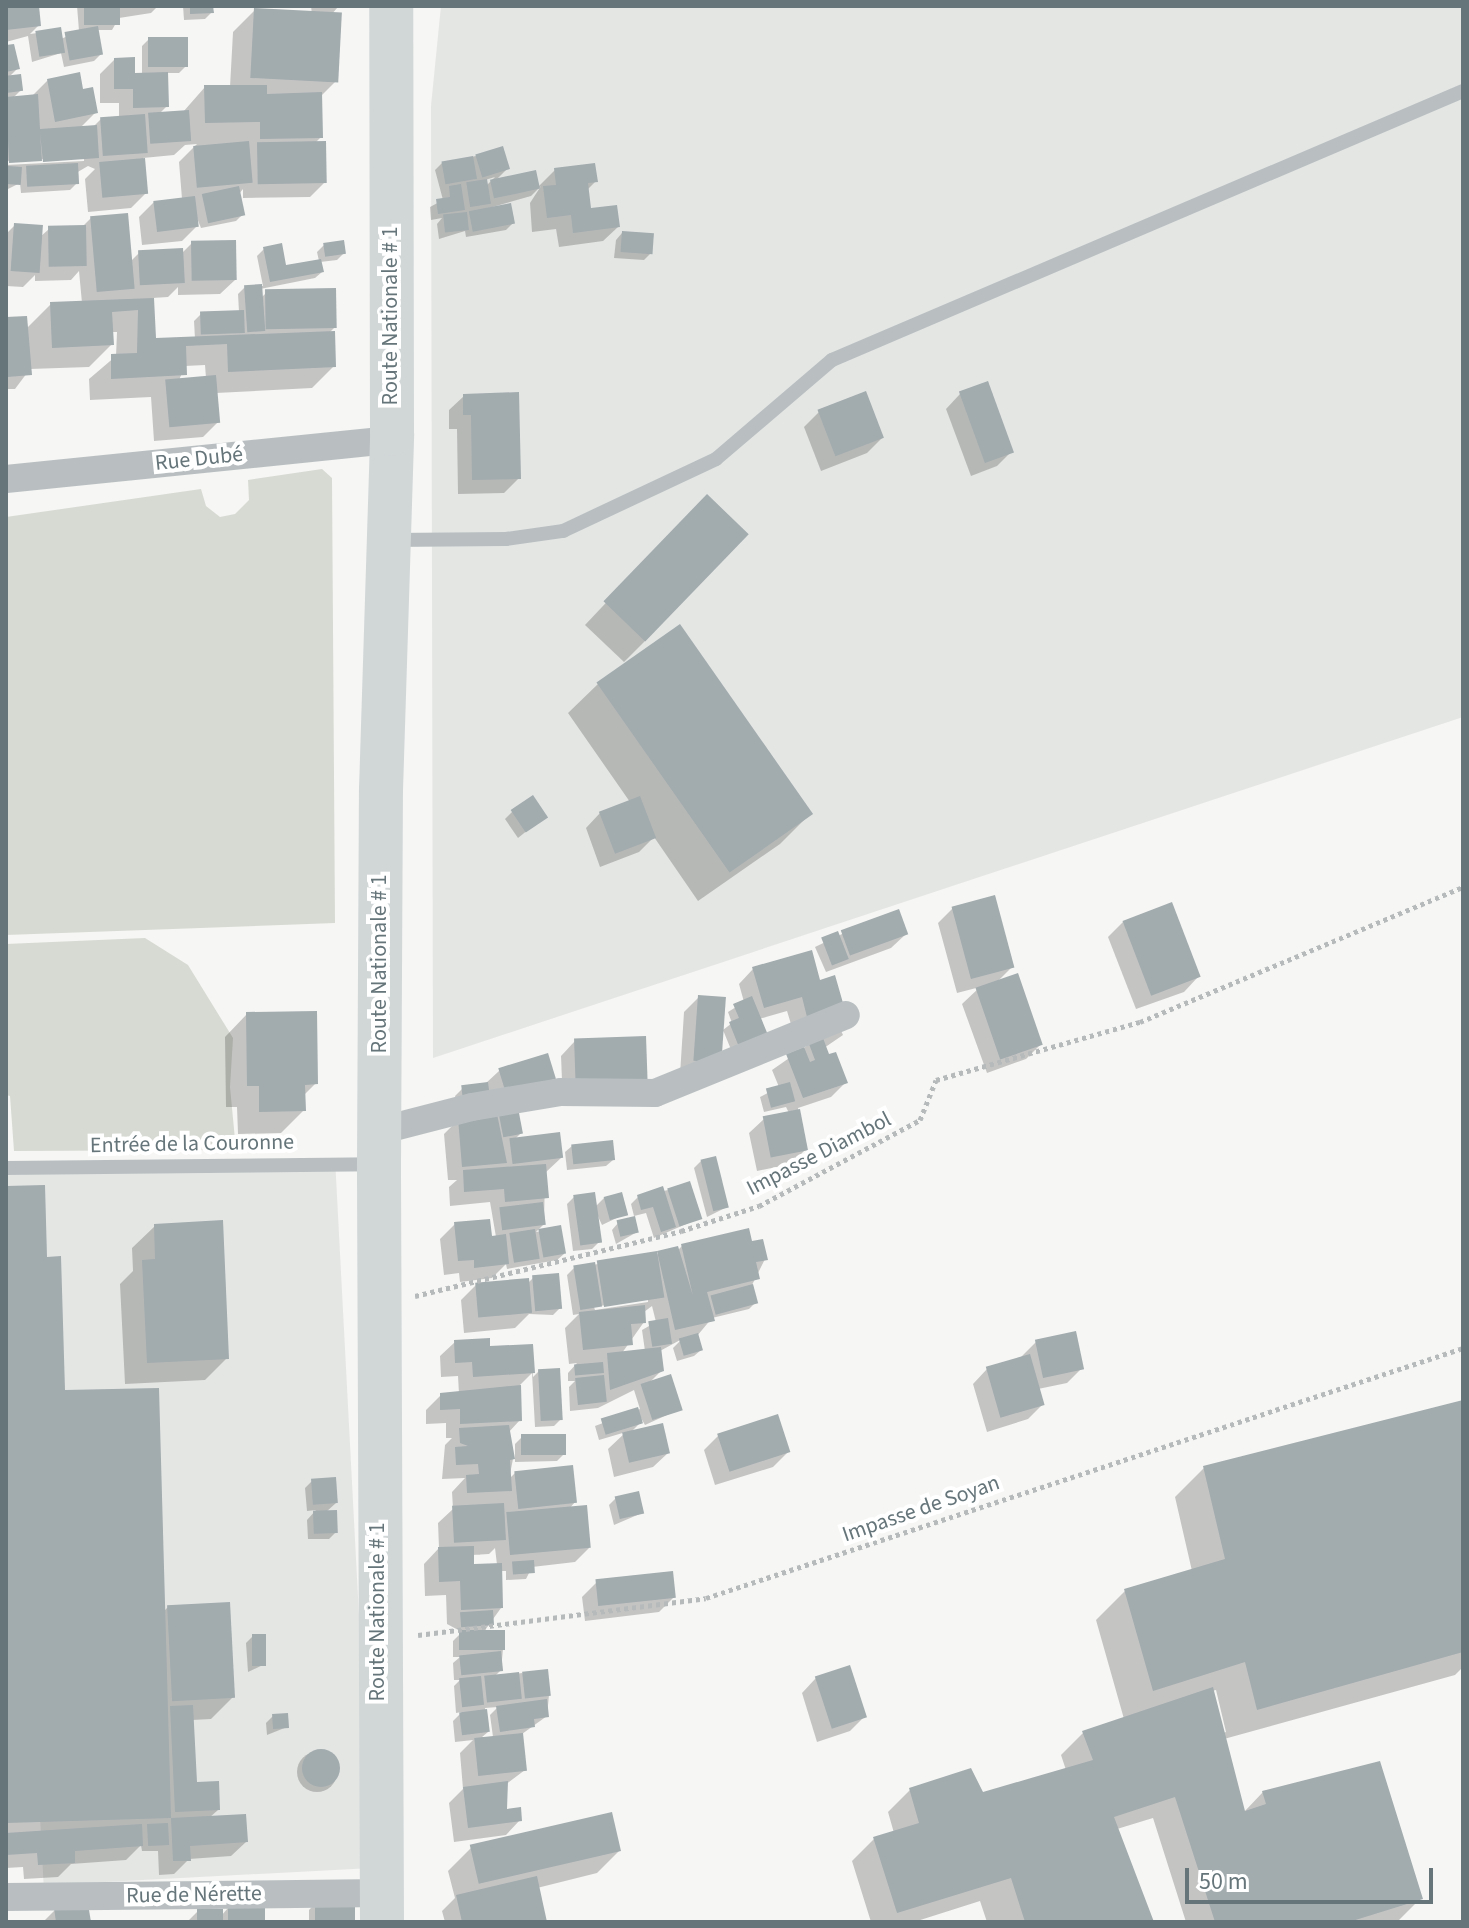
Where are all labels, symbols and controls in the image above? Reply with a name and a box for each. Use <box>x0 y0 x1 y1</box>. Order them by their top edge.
street label: Route Nationale # 1 <box>378 227 404 405</box>
street label: Rue Dubé <box>154 441 244 477</box>
street label: Route Nationale # 1 <box>367 875 393 1053</box>
street label: Impasse Diambol <box>742 1106 896 1202</box>
street label: Entrée de la Couronne <box>90 1129 294 1159</box>
street label: Impasse de Soyan <box>839 1470 1003 1548</box>
street label: Route Nationale # 1 <box>365 1523 391 1701</box>
scale bar <box>1189 1852 1437 1902</box>
text: 50 m <box>1199 1864 1248 1899</box>
street label: Rue de Nérette <box>126 1881 262 1909</box>

